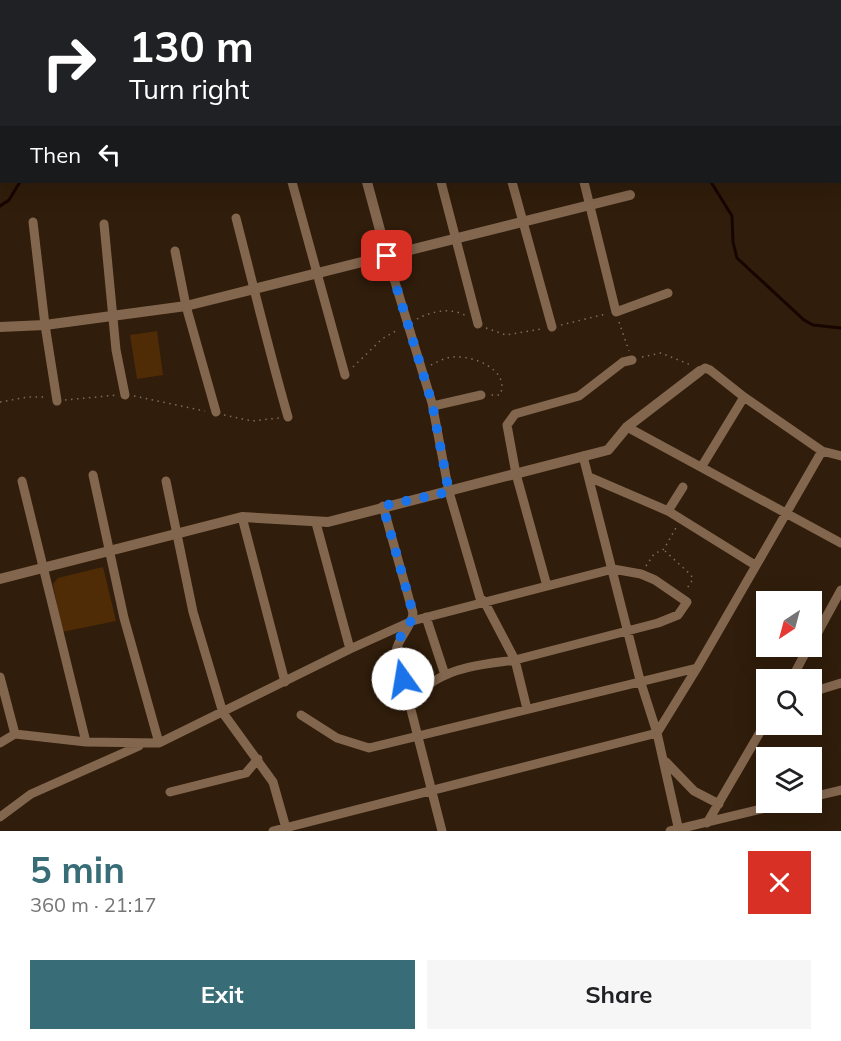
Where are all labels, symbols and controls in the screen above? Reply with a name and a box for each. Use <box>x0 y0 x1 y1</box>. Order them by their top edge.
text: 130 m <box>129 20 254 73</box>
icon: right <box>30 24 108 102</box>
text: Turn right <box>129 72 249 106</box>
icon: left <box>93 138 126 171</box>
text: Then <box>30 141 81 169</box>
pin <box>361 230 412 281</box>
icon: arrive <box>370 239 403 272</box>
north arrow <box>756 591 822 657</box>
map controls <box>756 591 822 813</box>
position arrow <box>371 647 435 711</box>
button: search <box>756 669 822 735</box>
button: layers <box>756 747 822 813</box>
text: 5 min <box>30 847 125 892</box>
button: close <box>748 851 811 914</box>
text: 360 m · 21:17 <box>30 892 156 917</box>
button: Exit <box>30 960 415 1029</box>
button: Share <box>427 960 811 1029</box>

